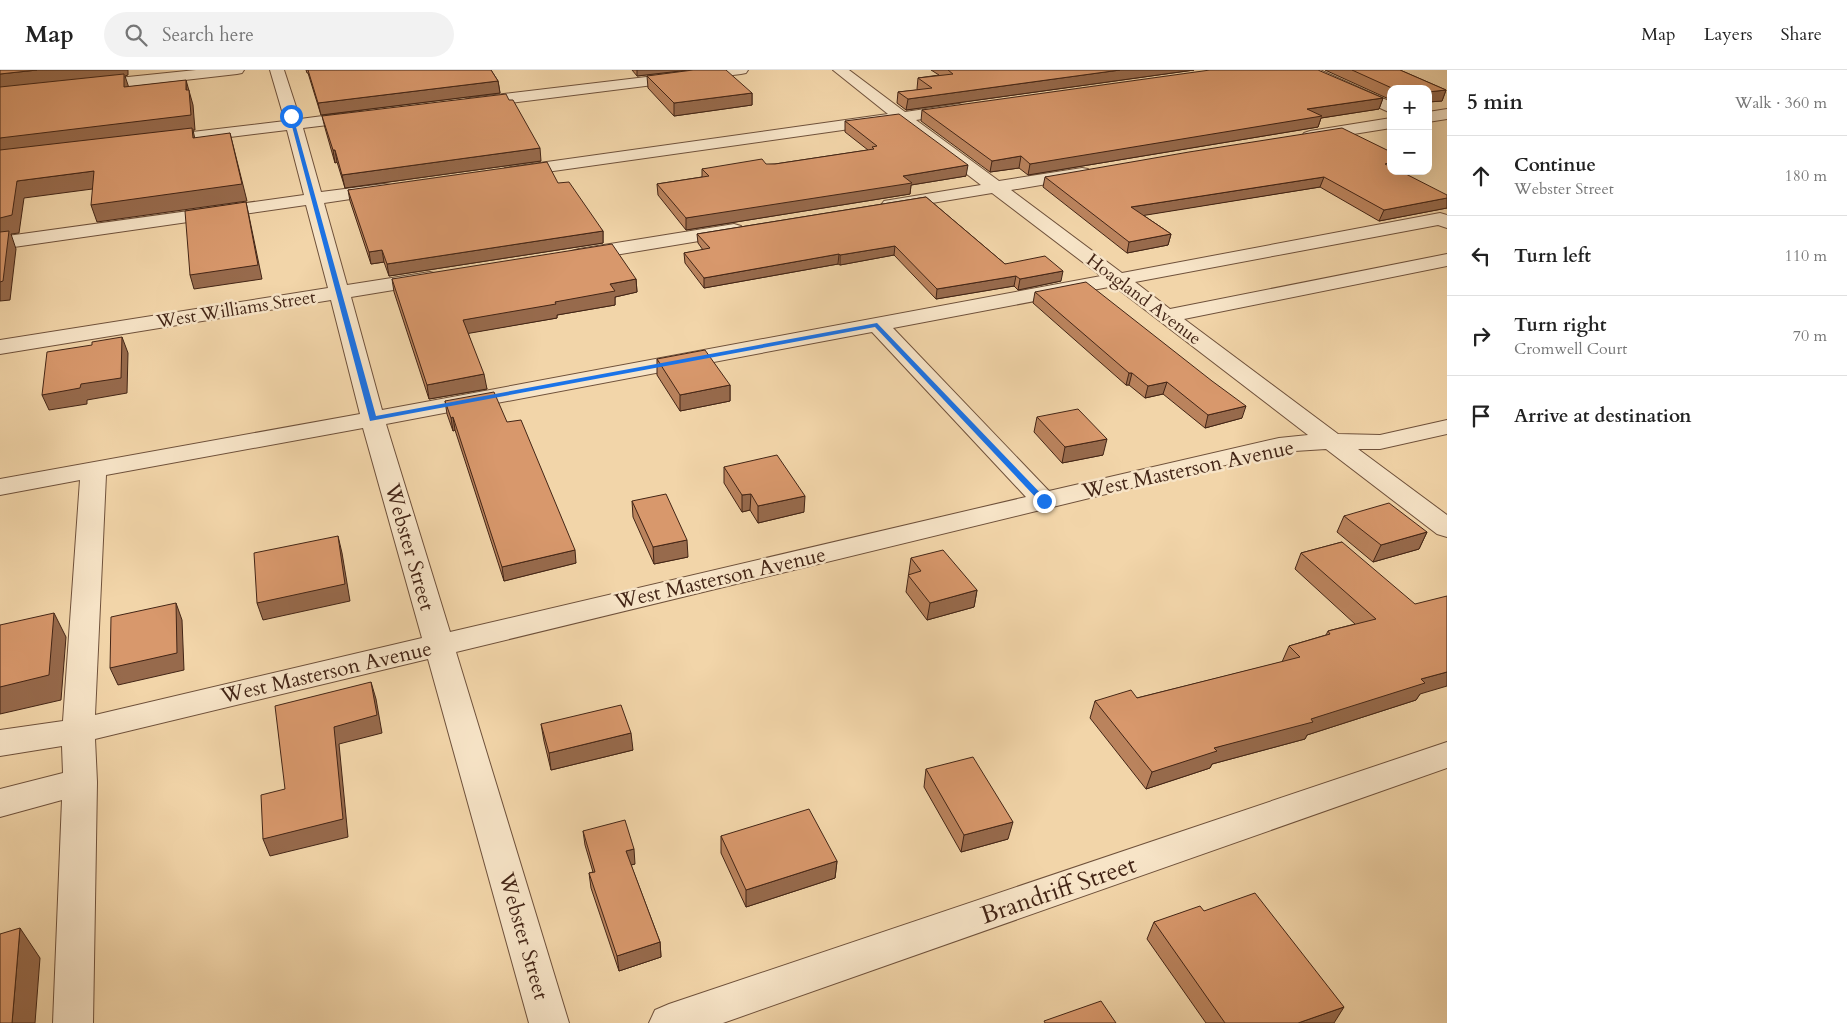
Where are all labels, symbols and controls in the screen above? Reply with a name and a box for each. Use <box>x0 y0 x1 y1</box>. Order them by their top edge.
search box <box>104 12 454 57</box>
text: Map <box>25 18 74 51</box>
icon: search <box>122 21 150 49</box>
text: Search here <box>162 22 254 48</box>
text: Map <box>1641 22 1676 47</box>
text: Layers <box>1704 22 1753 47</box>
text: Share <box>1781 22 1822 47</box>
map controls <box>1387 85 1432 175</box>
button: + <box>1387 85 1432 130</box>
text: 5 min <box>1467 88 1523 117</box>
text: Walk · 360 m <box>1735 92 1827 114</box>
route start <box>280 105 303 128</box>
button: − <box>1387 130 1432 175</box>
text: Continue <box>1514 152 1596 178</box>
icon: ahead <box>1467 162 1495 190</box>
text: 180 m <box>1785 165 1827 187</box>
text: Webster Street <box>1514 178 1614 200</box>
icon: left <box>1467 242 1495 270</box>
text: Turn left <box>1514 243 1591 269</box>
text: 110 m <box>1785 245 1827 267</box>
street label: Hoagland Avenue <box>1081 248 1206 351</box>
street label: West Williams Street <box>154 285 318 335</box>
text: Turn right <box>1514 312 1606 338</box>
icon: right <box>1467 322 1495 350</box>
text: 70 m <box>1793 325 1827 347</box>
text: Cromwell Court <box>1514 338 1627 360</box>
icon: arrive <box>1467 402 1495 430</box>
text: Arrive at destination <box>1514 403 1691 429</box>
street label: West Masterson Avenue <box>1079 433 1297 506</box>
street label: Webster Street <box>377 479 442 614</box>
route end <box>1033 490 1056 513</box>
street label: West Masterson Avenue <box>611 540 829 617</box>
street label: West Masterson Avenue <box>217 634 435 711</box>
street label: Brandriff Street <box>976 847 1141 932</box>
street label: Webster Street <box>491 868 556 1003</box>

